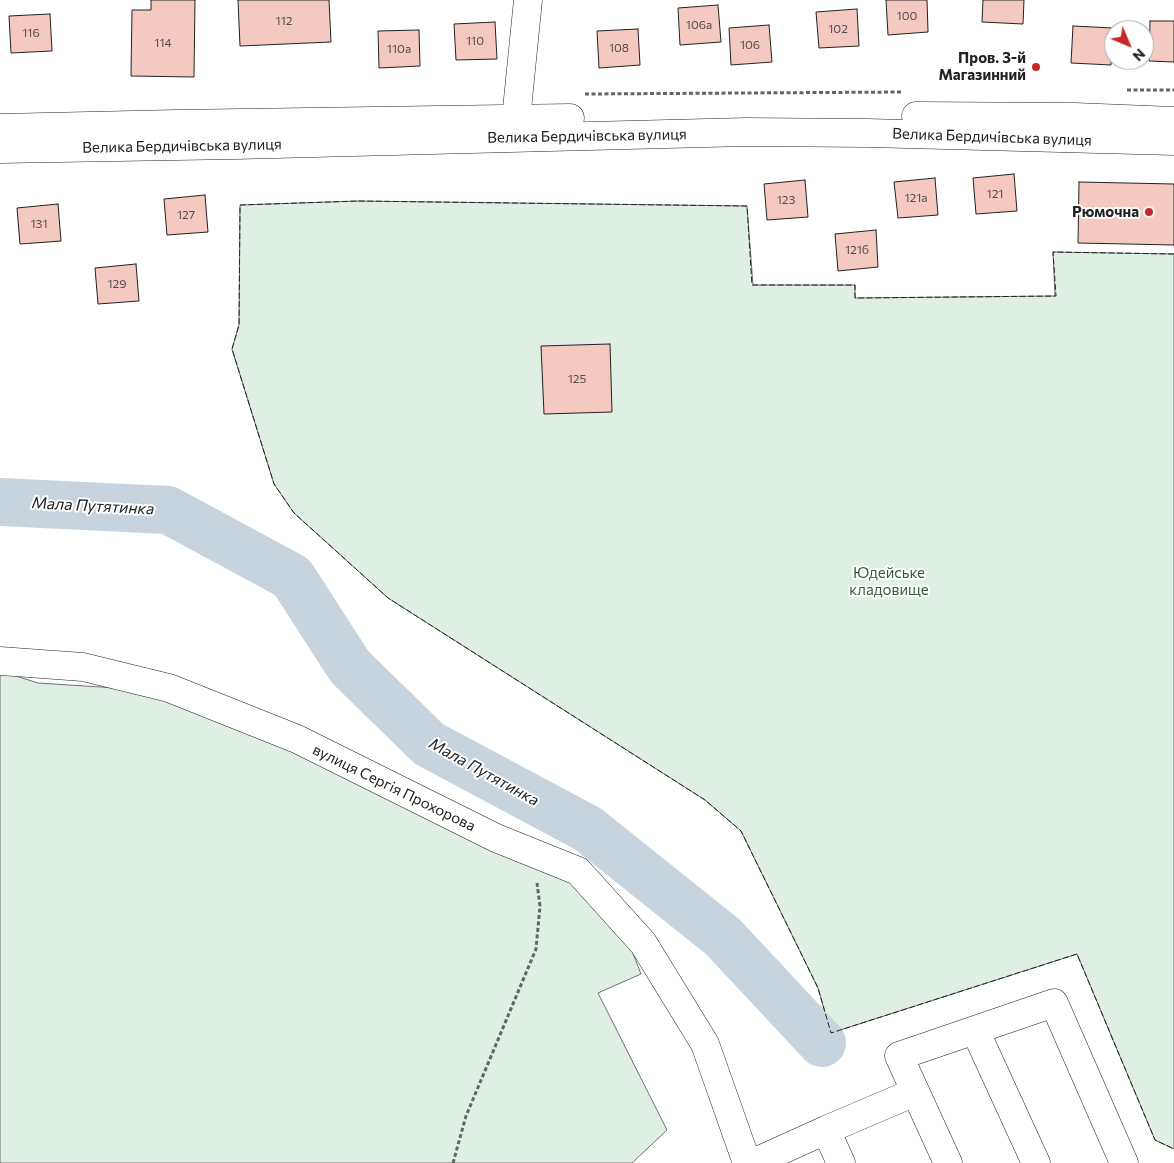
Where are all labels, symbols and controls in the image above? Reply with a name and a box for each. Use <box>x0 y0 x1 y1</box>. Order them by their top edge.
house number: 100 <box>897 9 917 23</box>
house number: 112 <box>276 14 292 28</box>
house number: 106а <box>686 18 712 32</box>
north arrow <box>1104 20 1154 70</box>
house number: 102 <box>828 22 848 36</box>
house number: 116 <box>22 26 40 40</box>
house number: 110 <box>466 34 484 48</box>
house number: 114 <box>154 36 172 50</box>
house number: 106 <box>740 38 760 52</box>
house number: 108 <box>609 41 629 55</box>
house number: 110а <box>387 42 411 56</box>
text: N <box>1130 46 1149 65</box>
place label: Пров. 3-й Магазинний <box>939 49 1026 84</box>
marker: Пров. 3-й Магазинний <box>1030 61 1042 73</box>
street label: Велика Бердичівська вулиця <box>487 125 687 147</box>
street label: Велика Бердичівська вулиця <box>892 125 1092 149</box>
street label: Велика Бердичівська вулиця <box>82 135 282 157</box>
house number: 121 <box>987 187 1003 201</box>
house number: 121а <box>904 191 928 205</box>
house number: 123 <box>777 193 795 207</box>
place label: Рюмочна <box>1072 203 1139 221</box>
marker: Рюмочна <box>1143 206 1155 218</box>
house number: 127 <box>177 208 195 222</box>
house number: 131 <box>30 217 48 231</box>
house number: 121б <box>845 243 869 257</box>
house number: 129 <box>107 277 127 291</box>
house number: 125 <box>568 372 586 386</box>
water label: Мала Путятинка <box>31 493 155 519</box>
park label: Юдейське кладовище <box>849 564 929 599</box>
water label: Мала Путятинка <box>426 734 542 810</box>
street label: вулиця Сергія Прохорова <box>310 741 478 835</box>

